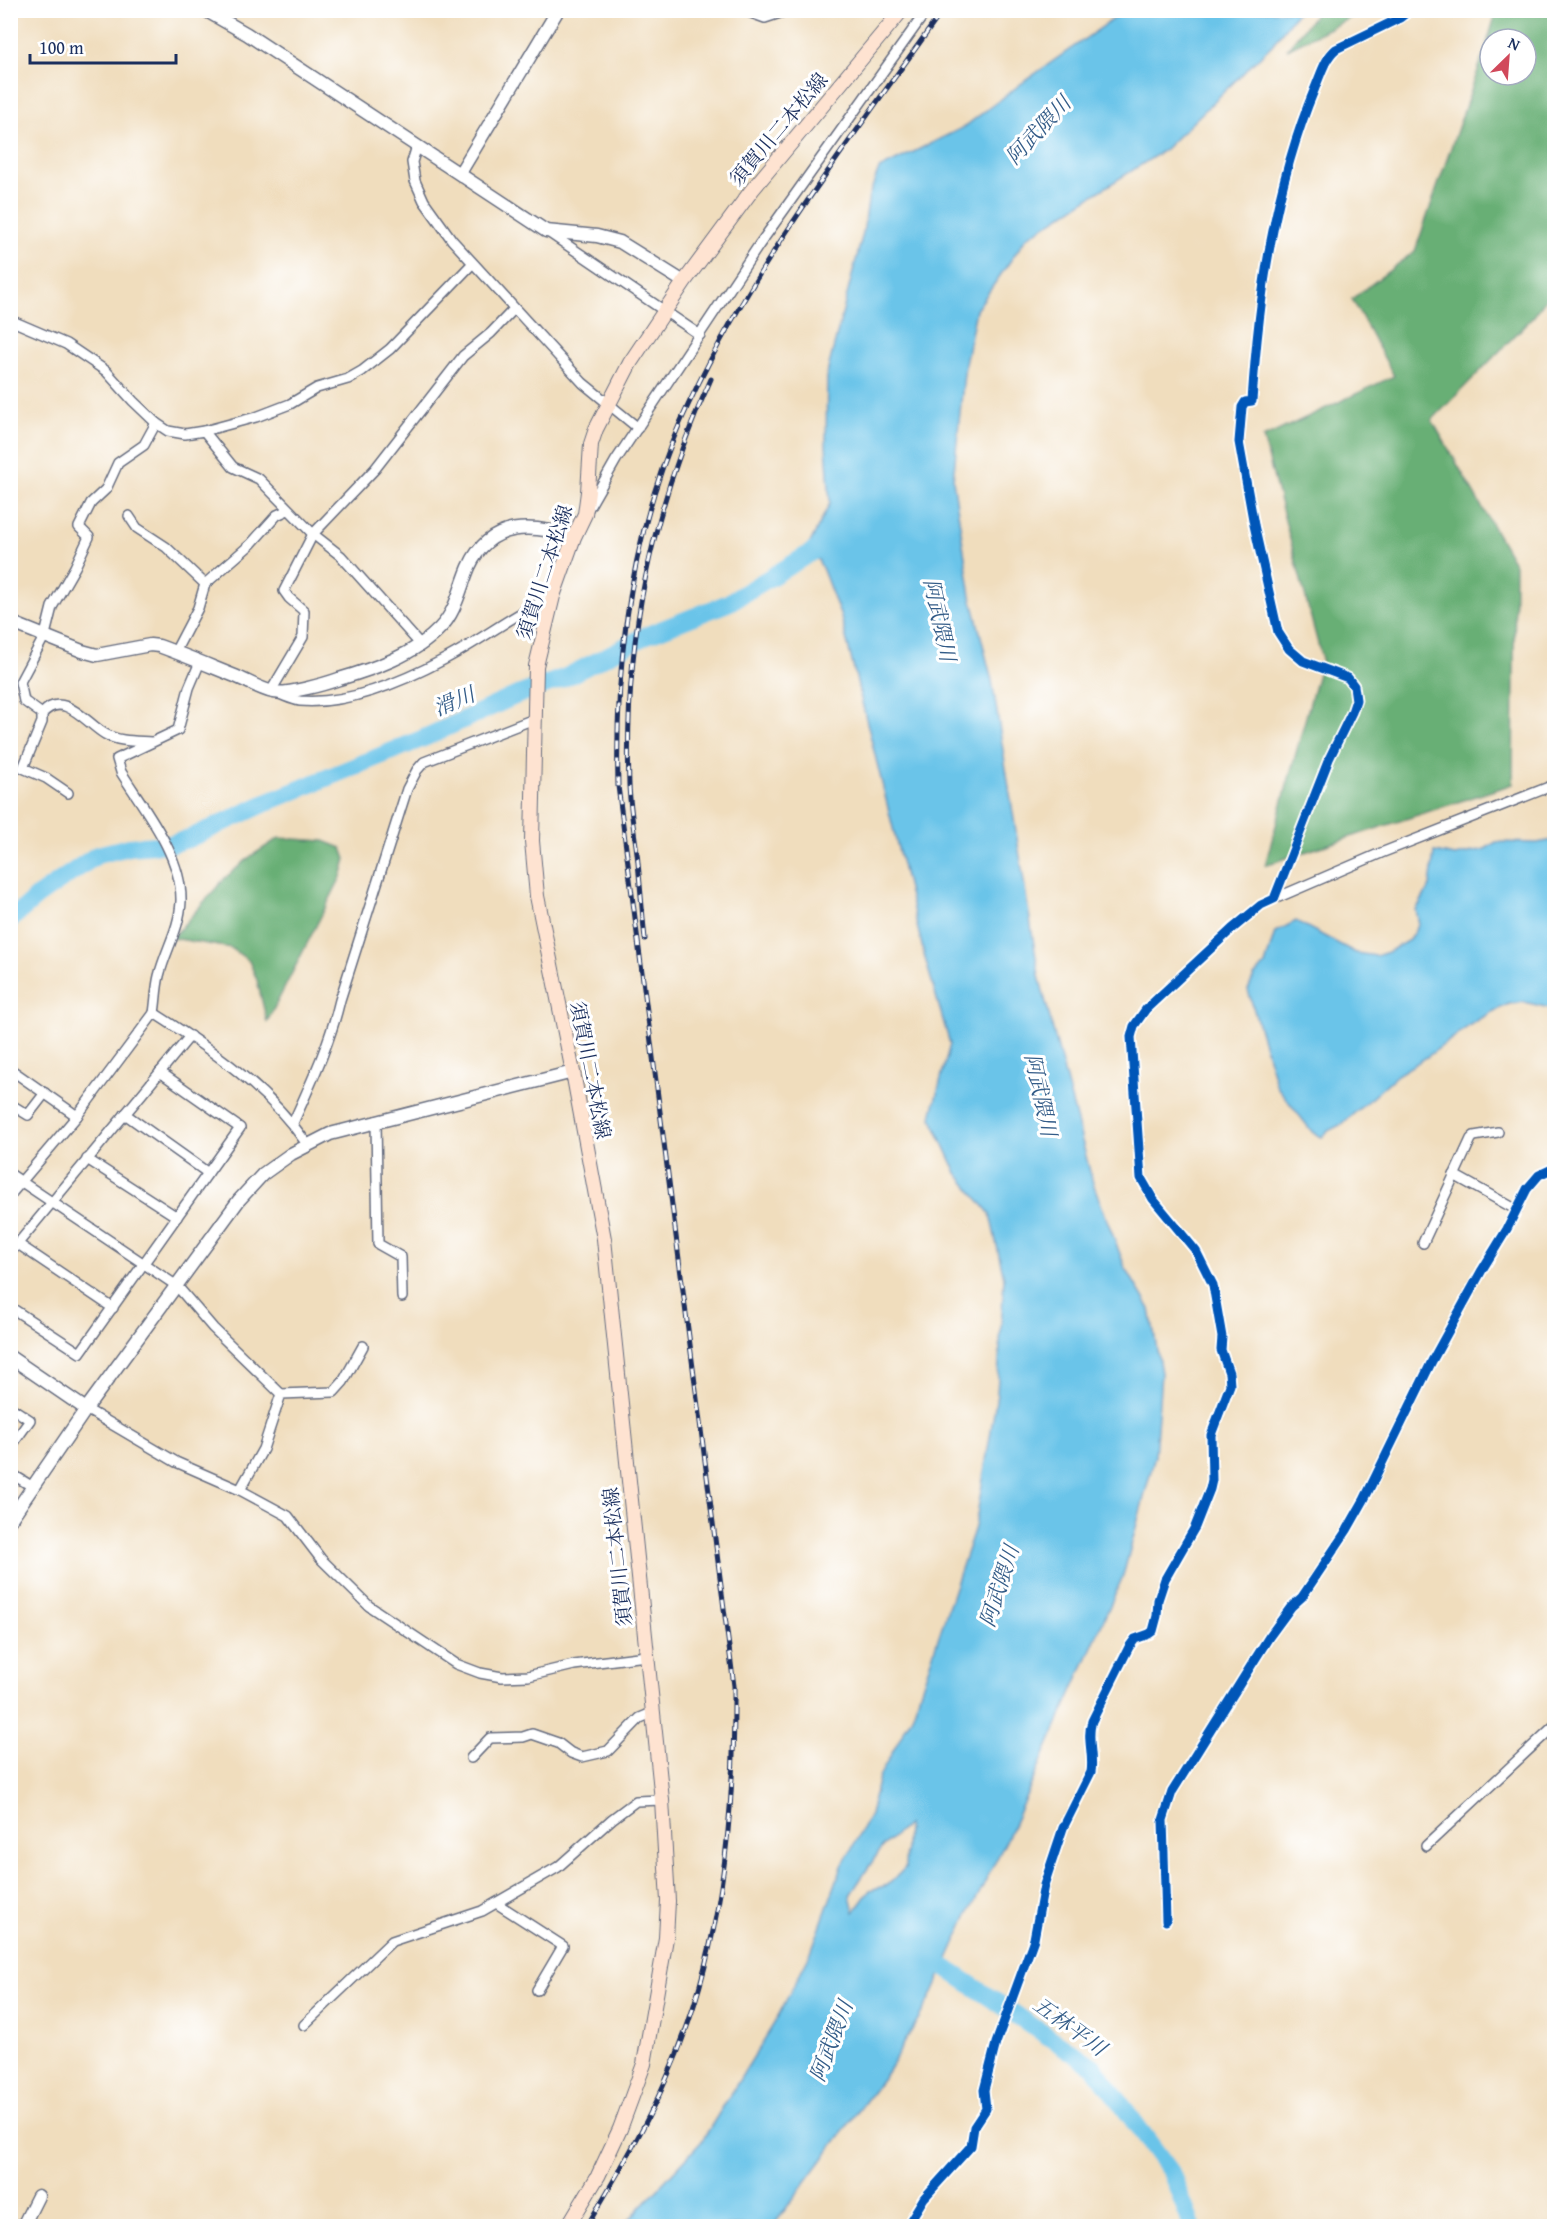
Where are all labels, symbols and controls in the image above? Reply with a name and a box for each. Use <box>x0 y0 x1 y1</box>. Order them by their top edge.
scale bar <box>30 27 176 65</box>
north arrow <box>1478 27 1538 87</box>
text: N <box>1504 30 1525 57</box>
text: 100 m <box>39 34 84 61</box>
street label: 須賀川二本松線 <box>722 66 834 192</box>
water label: 阿武隈川 <box>998 87 1079 171</box>
street label: 須賀川二本松線 <box>509 501 579 643</box>
water label: 阿武隈川 <box>916 576 964 666</box>
water label: 滑川 <box>429 678 481 723</box>
street label: 須賀川二本松線 <box>563 999 619 1141</box>
water label: 阿武隈川 <box>1017 1051 1065 1141</box>
street label: 須賀川二本松線 <box>595 1486 639 1628</box>
water label: 阿武隈川 <box>971 1539 1027 1631</box>
water label: 五林平川 <box>1027 1989 1115 2064</box>
water label: 阿武隈川 <box>801 1994 861 2086</box>

